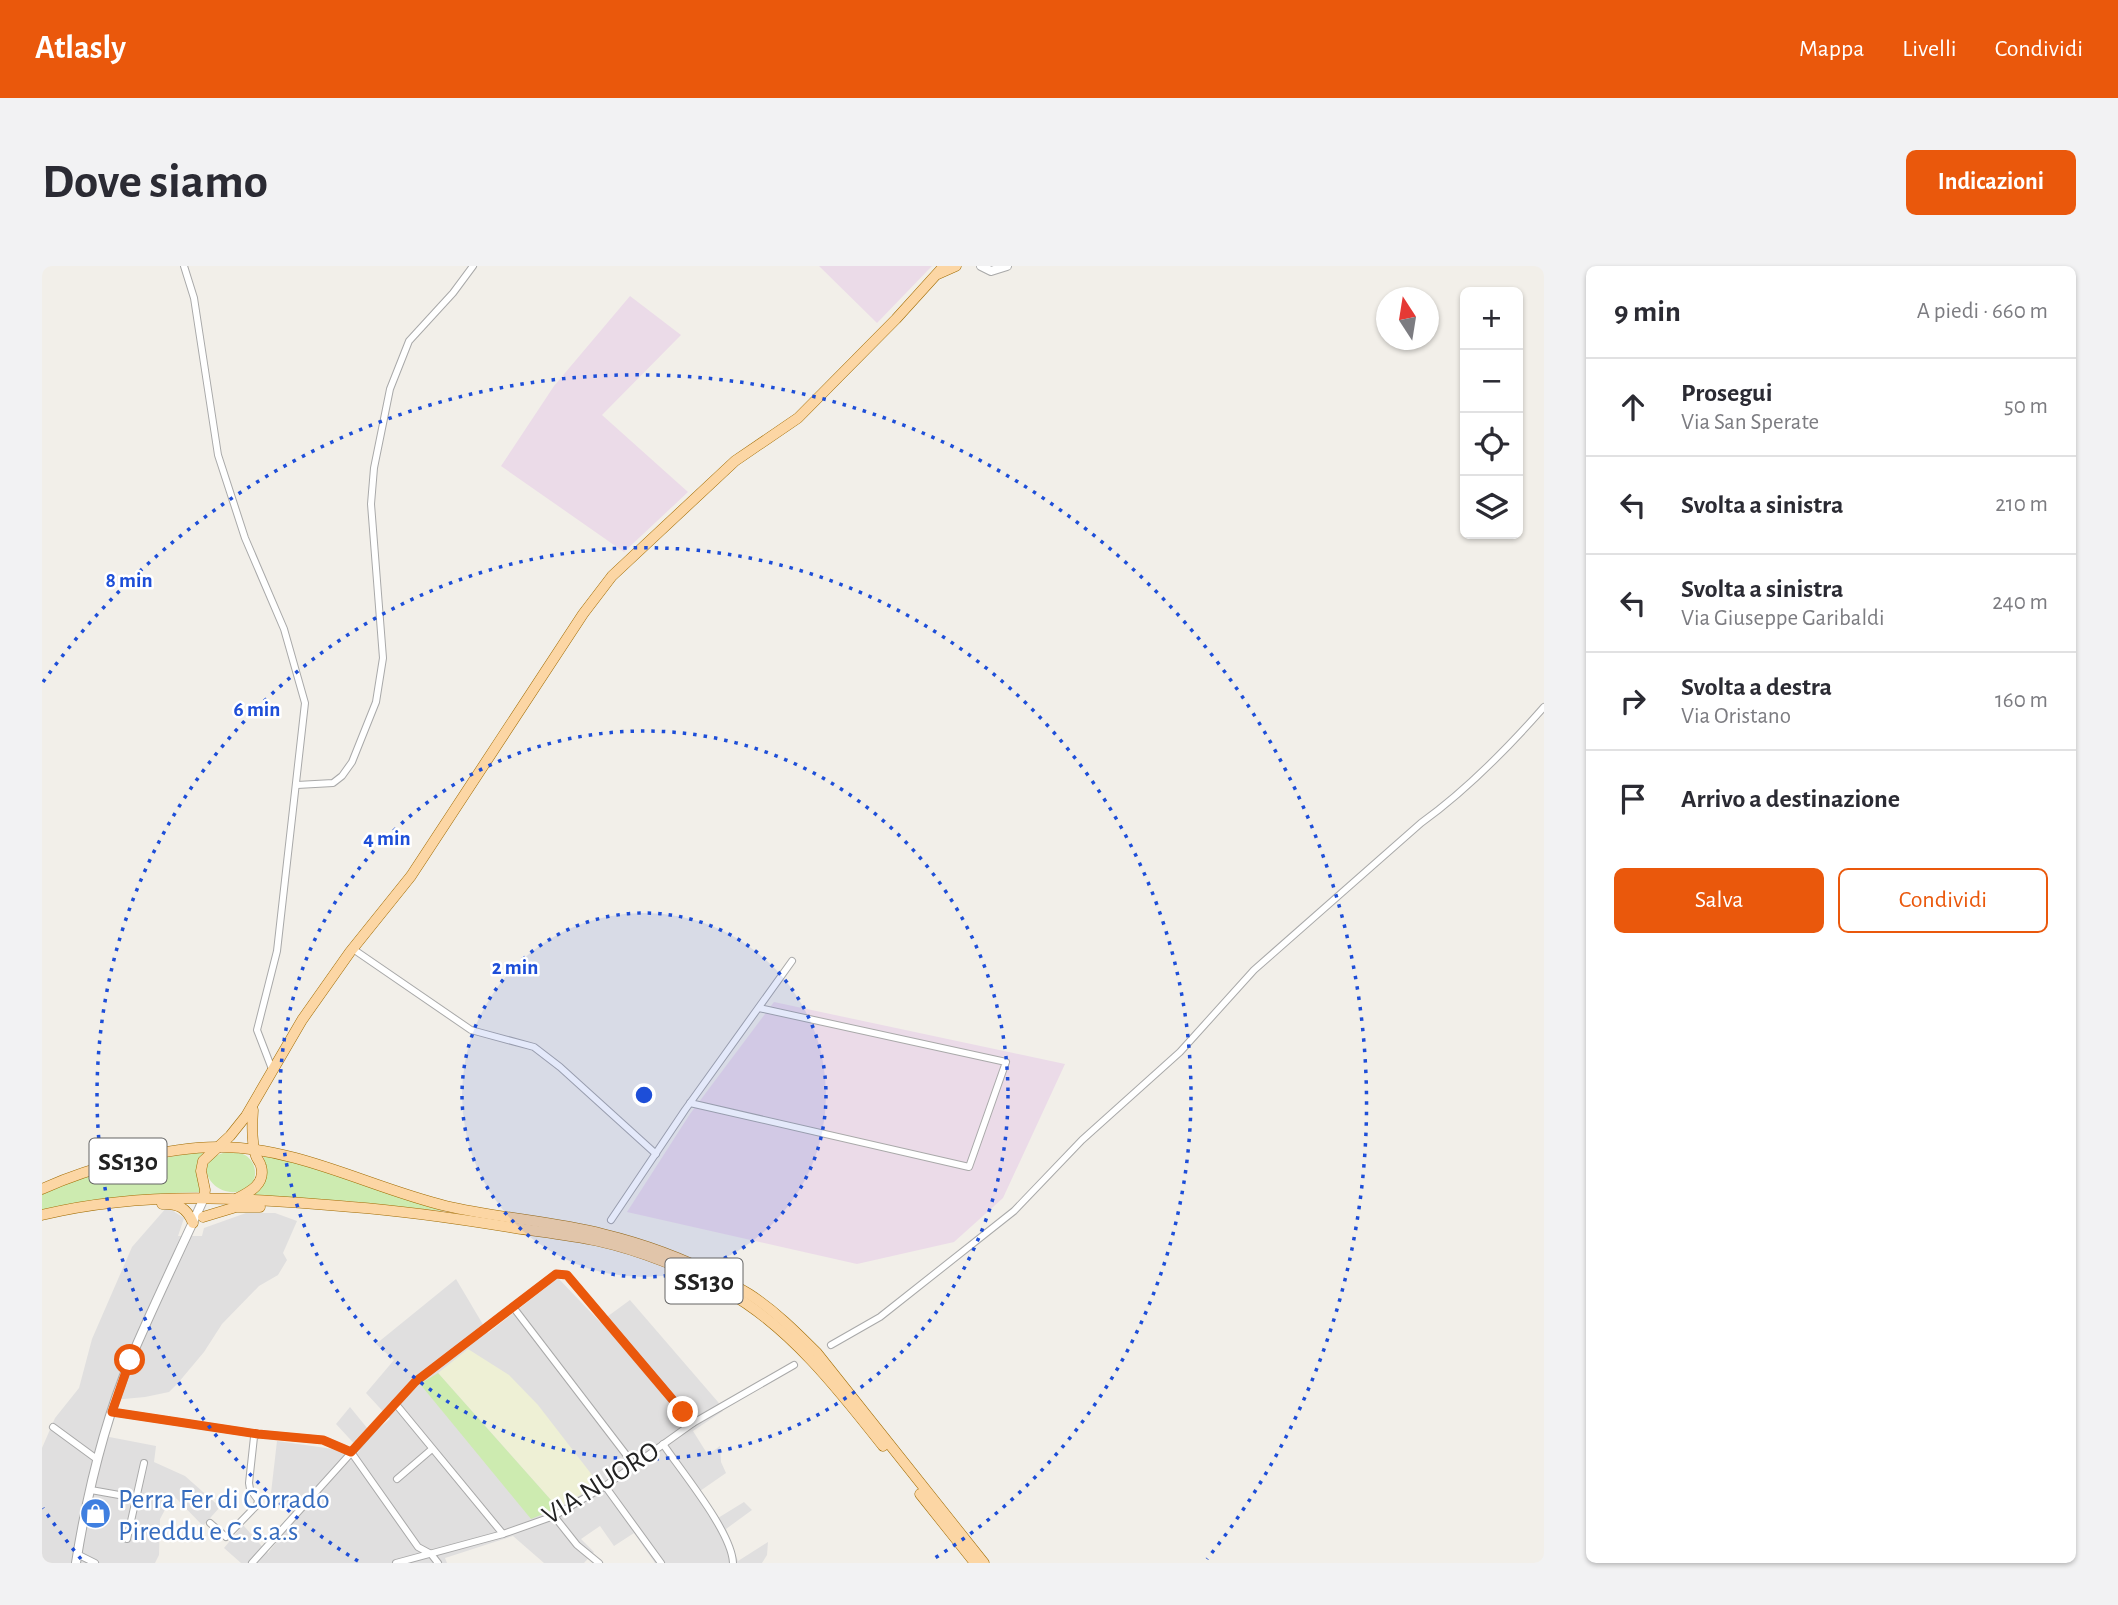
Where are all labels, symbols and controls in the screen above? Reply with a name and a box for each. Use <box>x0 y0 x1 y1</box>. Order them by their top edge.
text: Atlasly <box>35 32 126 65</box>
text: Mappa <box>1799 37 1864 61</box>
text: Livelli <box>1902 37 1957 61</box>
text: Condividi <box>1995 37 2083 61</box>
button: Indicazioni <box>1906 150 2076 215</box>
text: Dove siamo <box>42 158 268 207</box>
north arrow <box>1376 287 1439 350</box>
map controls <box>1460 287 1523 539</box>
button: + <box>1460 287 1523 350</box>
text: 9 min <box>1614 297 1681 327</box>
text: A piedi · 660 m <box>1917 300 2048 323</box>
button: − <box>1460 350 1523 413</box>
text: Prosegui <box>1681 380 1772 406</box>
icon: ahead <box>1614 388 1652 426</box>
text: 50 m <box>2004 395 2048 418</box>
text: Via San Sperate <box>1681 411 1819 434</box>
button: locate <box>1460 413 1523 476</box>
button: layers <box>1460 476 1523 539</box>
icon: left <box>1614 486 1652 524</box>
text: Svolta a sinistra <box>1681 492 1843 518</box>
text: 210 m <box>1995 493 2048 516</box>
text: 8 min <box>105 570 153 591</box>
text: Svolta a sinistra <box>1681 576 1843 602</box>
icon: left <box>1614 584 1652 622</box>
text: 240 m <box>1992 591 2048 614</box>
text: Via Giuseppe Garibaldi <box>1681 607 1885 630</box>
text: Svolta a destra <box>1681 674 1832 700</box>
icon: right <box>1614 682 1652 720</box>
text: 160 m <box>1995 689 2048 712</box>
text: 6 min <box>234 699 280 720</box>
text: Via Oristano <box>1681 705 1791 728</box>
icon: arrive <box>1614 780 1652 818</box>
text: Arrivo a destinazione <box>1681 786 1900 812</box>
text: 4 min <box>363 828 411 849</box>
button: Salva <box>1614 868 1824 933</box>
button: Condividi <box>1838 868 2048 933</box>
text: 2 min <box>492 957 538 978</box>
centre of rings <box>632 1083 656 1107</box>
road number: SS130 <box>90 1139 166 1184</box>
road number: SS130 <box>666 1258 742 1304</box>
route start <box>114 1344 145 1375</box>
route end <box>667 1396 698 1427</box>
street label: VIA NUORO <box>538 1437 664 1530</box>
place label: Perra Fer di Corrado Pireddu e C. s.a.s <box>118 1486 330 1546</box>
shop icon: Perra Fer di Corrado Pireddu e C. s.a.s <box>78 1497 112 1531</box>

